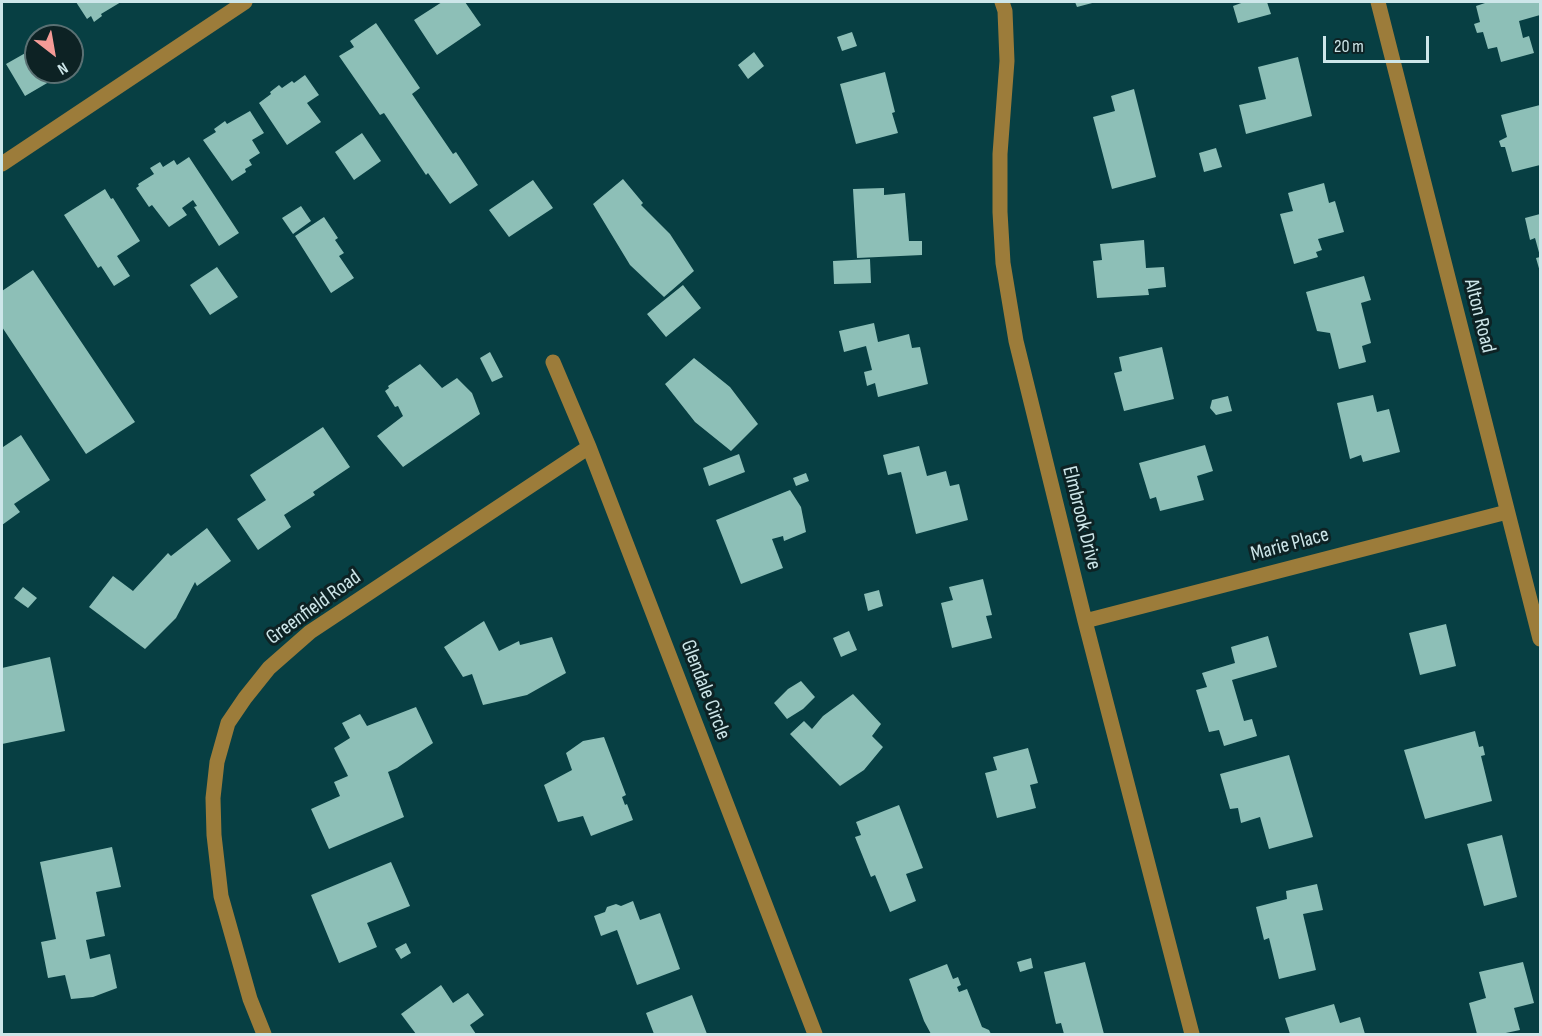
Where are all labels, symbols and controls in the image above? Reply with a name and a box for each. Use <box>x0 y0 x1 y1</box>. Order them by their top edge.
north arrow <box>24 24 84 84</box>
scale bar <box>1326 24 1432 62</box>
text: 20 m <box>1334 36 1364 57</box>
text: N <box>54 58 71 78</box>
street label: Alton Road <box>1458 276 1500 356</box>
street label: Elmbrook Drive <box>1056 464 1106 572</box>
street label: Marie Place <box>1248 522 1332 568</box>
street label: Greenfield Road <box>262 565 366 651</box>
street label: Glendale Circle <box>674 637 736 743</box>

